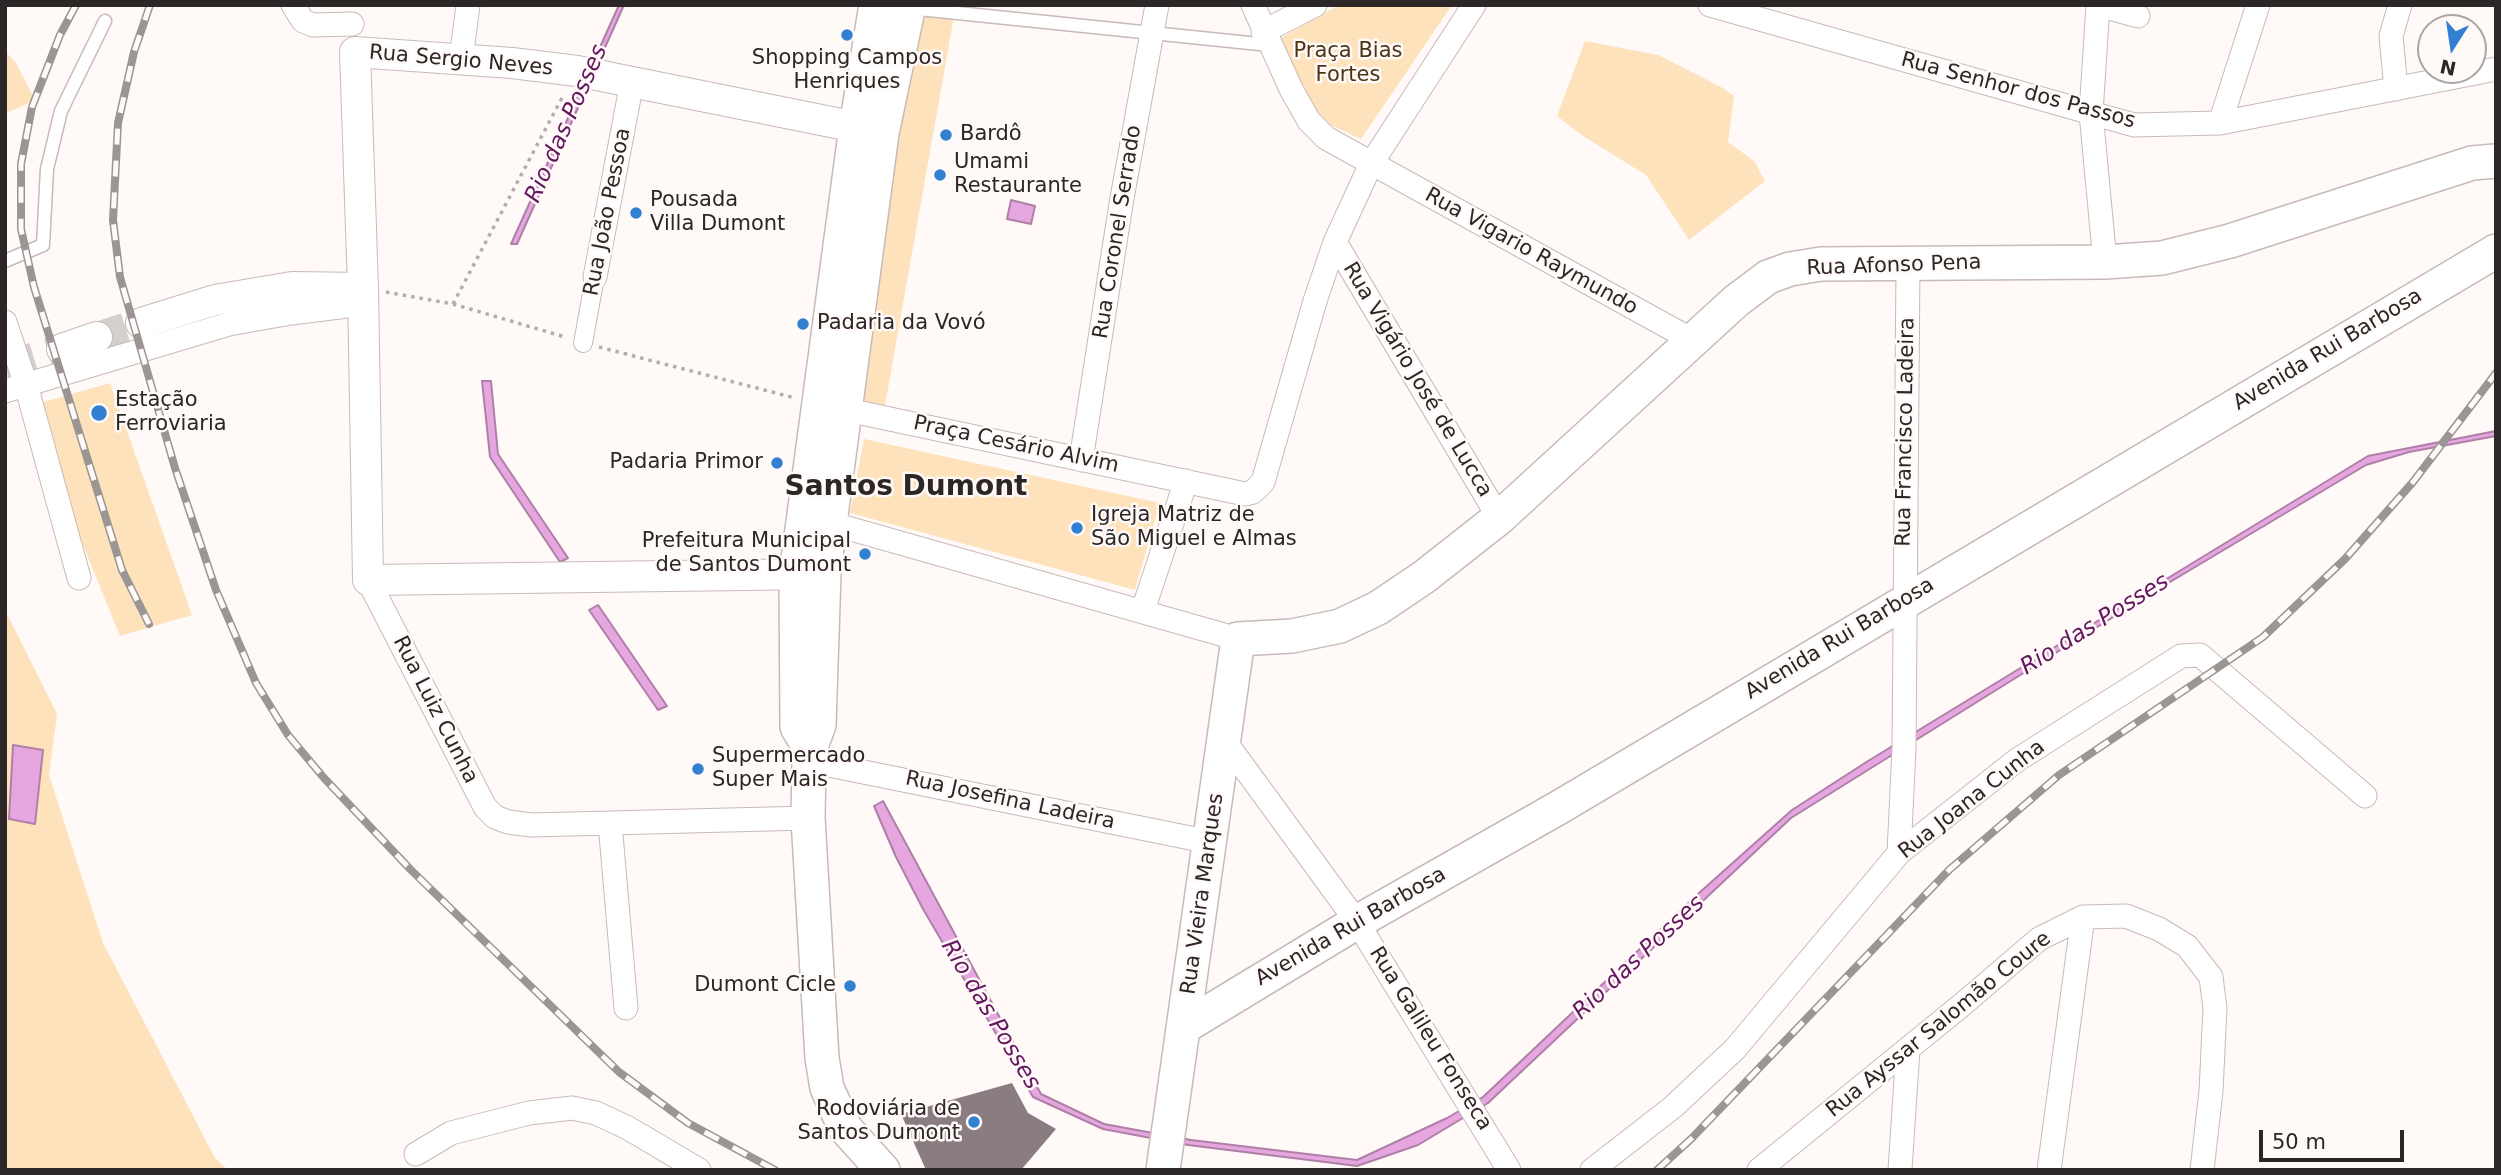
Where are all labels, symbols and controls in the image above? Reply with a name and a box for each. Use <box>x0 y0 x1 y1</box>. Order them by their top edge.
north arrow <box>2417 14 2487 84</box>
marker: Shopping Campos Henriques <box>839 27 855 43</box>
park label: Praça Bias Fortes <box>1294 39 1402 89</box>
street label: Rua Sergio Neves <box>368 40 554 82</box>
water label: Rio das Posses <box>520 41 614 207</box>
place label: Shopping Campos Henriques <box>752 46 942 96</box>
street label: Rua Senhor dos Passos <box>1898 48 2138 134</box>
text: N <box>2438 55 2458 80</box>
place label: Bardô <box>960 122 1022 148</box>
street label: Rua Coronel Serrado <box>1089 123 1147 341</box>
street label: Rua João Pessoa <box>579 126 637 298</box>
marker: Bardô <box>938 127 954 143</box>
place label: Umami Restaurante <box>954 150 1082 200</box>
marker: Umami Restaurante <box>932 167 948 183</box>
street label: Rua Vigario Raymundo <box>1420 183 1642 321</box>
place label: Pousada Villa Dumont <box>650 188 785 238</box>
marker: Pousada Villa Dumont <box>628 205 644 221</box>
street label: Rua Afonso Pena <box>1806 250 1982 282</box>
street label: Rua Vigário José de Lucca <box>1337 258 1497 502</box>
street label: Avenida Rui Barbosa <box>2229 284 2427 416</box>
place label: Padaria da Vovó <box>817 311 986 337</box>
marker: Padaria da Vovó <box>795 316 811 332</box>
street label: Rua Francisco Ladeira <box>1891 317 1921 547</box>
place label: Estação Ferroviaria <box>115 388 227 438</box>
marker: Estação Ferroviaria <box>89 403 109 423</box>
street label: Praça Cesário Alvim <box>911 411 1121 479</box>
place label: Padaria Primor <box>609 450 763 476</box>
marker: Padaria Primor <box>769 455 785 471</box>
district label: Santos Dumont <box>785 471 1027 505</box>
place label: Igreja Matriz de São Miguel e Almas <box>1091 503 1297 553</box>
marker: Igreja Matriz de São Miguel e Almas <box>1069 520 1085 536</box>
place label: Prefeitura Municipal de Santos Dumont <box>642 529 851 579</box>
marker: Prefeitura Municipal de Santos Dumont <box>857 546 873 562</box>
water label: Rio das Posses <box>2016 568 2174 682</box>
street label: Avenida Rui Barbosa <box>1741 573 1939 705</box>
street label: Rua Luiz Cunha <box>387 632 483 788</box>
street label: Rua Joana Cunha <box>1894 735 2050 865</box>
place label: Supermercado Super Mais <box>712 744 865 794</box>
marker: Supermercado Super Mais <box>690 761 706 777</box>
street label: Rua Josefina Ladeira <box>903 766 1117 836</box>
street label: Rua Vieira Marques <box>1176 792 1230 996</box>
street label: Avenida Rui Barbosa <box>1251 862 1451 992</box>
water label: Rio das Posses <box>1568 890 1710 1026</box>
street label: Rua Ayssar Salomão Coure <box>1822 927 2056 1123</box>
water label: Rio das Posses <box>934 935 1046 1095</box>
street label: Rua Galileu Fonseca <box>1363 943 1497 1135</box>
place label: Dumont Cicle <box>694 973 836 999</box>
marker: Dumont Cicle <box>842 978 858 994</box>
place label: Rodoviária de Santos Dumont <box>797 1097 960 1147</box>
marker: Rodoviária de Santos Dumont <box>966 1114 982 1130</box>
scale bar <box>2263 1116 2408 1160</box>
text: 50 m <box>2272 1130 2326 1154</box>

